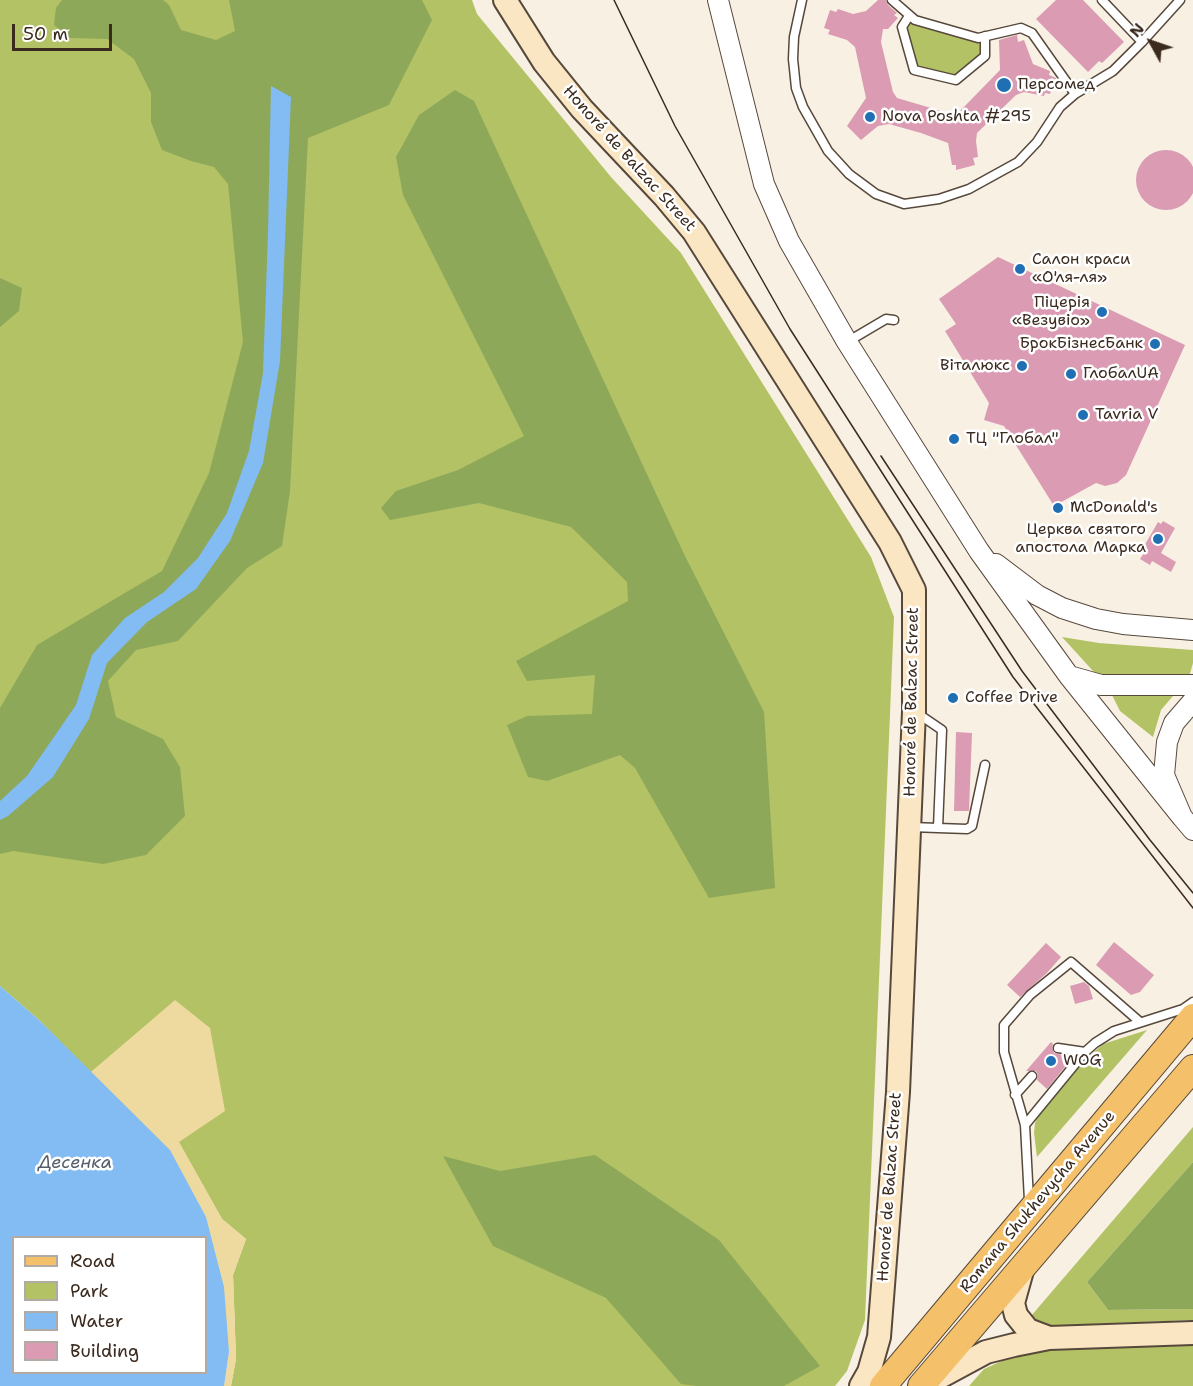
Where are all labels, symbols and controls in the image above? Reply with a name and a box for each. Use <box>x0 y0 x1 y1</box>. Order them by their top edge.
scale bar <box>15 12 116 50</box>
north arrow <box>1121 12 1181 72</box>
text: N <box>1125 18 1149 42</box>
text: 50 m <box>23 22 68 46</box>
place label: Персомед <box>1018 75 1095 95</box>
marker: Персомед <box>995 76 1013 94</box>
street label: Honoré de Balzac Street <box>558 82 700 236</box>
place label: Nova Poshta #295 <box>882 107 1031 127</box>
marker: Nova Poshta #295 <box>863 110 877 124</box>
place label: Салон краси «О'ля-ля» <box>1032 250 1131 288</box>
marker: Салон краси «О'ля-ля» <box>1013 262 1027 276</box>
place label: Піцерія «Везувіо» <box>1012 293 1090 331</box>
marker: Піцерія «Везувіо» <box>1095 305 1109 319</box>
place label: БрокБізнесБанк <box>1019 334 1143 354</box>
marker: БрокБізнесБанк <box>1148 337 1162 351</box>
place label: Віталюкс <box>940 356 1010 376</box>
marker: Віталюкс <box>1015 359 1029 373</box>
place label: ГлобалUA <box>1083 364 1159 384</box>
marker: ГлобалUA <box>1064 367 1078 381</box>
place label: Tavria V <box>1095 405 1158 425</box>
marker: Tavria V <box>1076 408 1090 422</box>
place label: ТЦ "Глобал" <box>966 429 1059 449</box>
marker: ТЦ "Глобал" <box>947 432 961 446</box>
place label: McDonald's <box>1070 498 1158 518</box>
marker: McDonald's <box>1051 501 1065 515</box>
place label: Церква святого апостола Марка <box>1015 520 1146 558</box>
marker: Церква святого апостола Марка <box>1151 532 1165 546</box>
street label: Honoré de Balzac Street <box>901 607 923 797</box>
place label: Coffee Drive <box>965 688 1058 708</box>
marker: Coffee Drive <box>946 691 960 705</box>
place label: WOG <box>1063 1051 1102 1071</box>
marker: WOG <box>1044 1054 1058 1068</box>
street label: Honoré de Balzac Street <box>874 1092 906 1282</box>
street label: Romana Shukhevycha Avenue <box>956 1107 1120 1297</box>
water label: Десенка <box>38 1152 112 1174</box>
legend <box>12 1236 207 1374</box>
text: Road <box>70 1249 115 1273</box>
text: Park <box>70 1279 109 1303</box>
text: Water <box>70 1309 123 1333</box>
text: Building <box>70 1339 139 1363</box>

